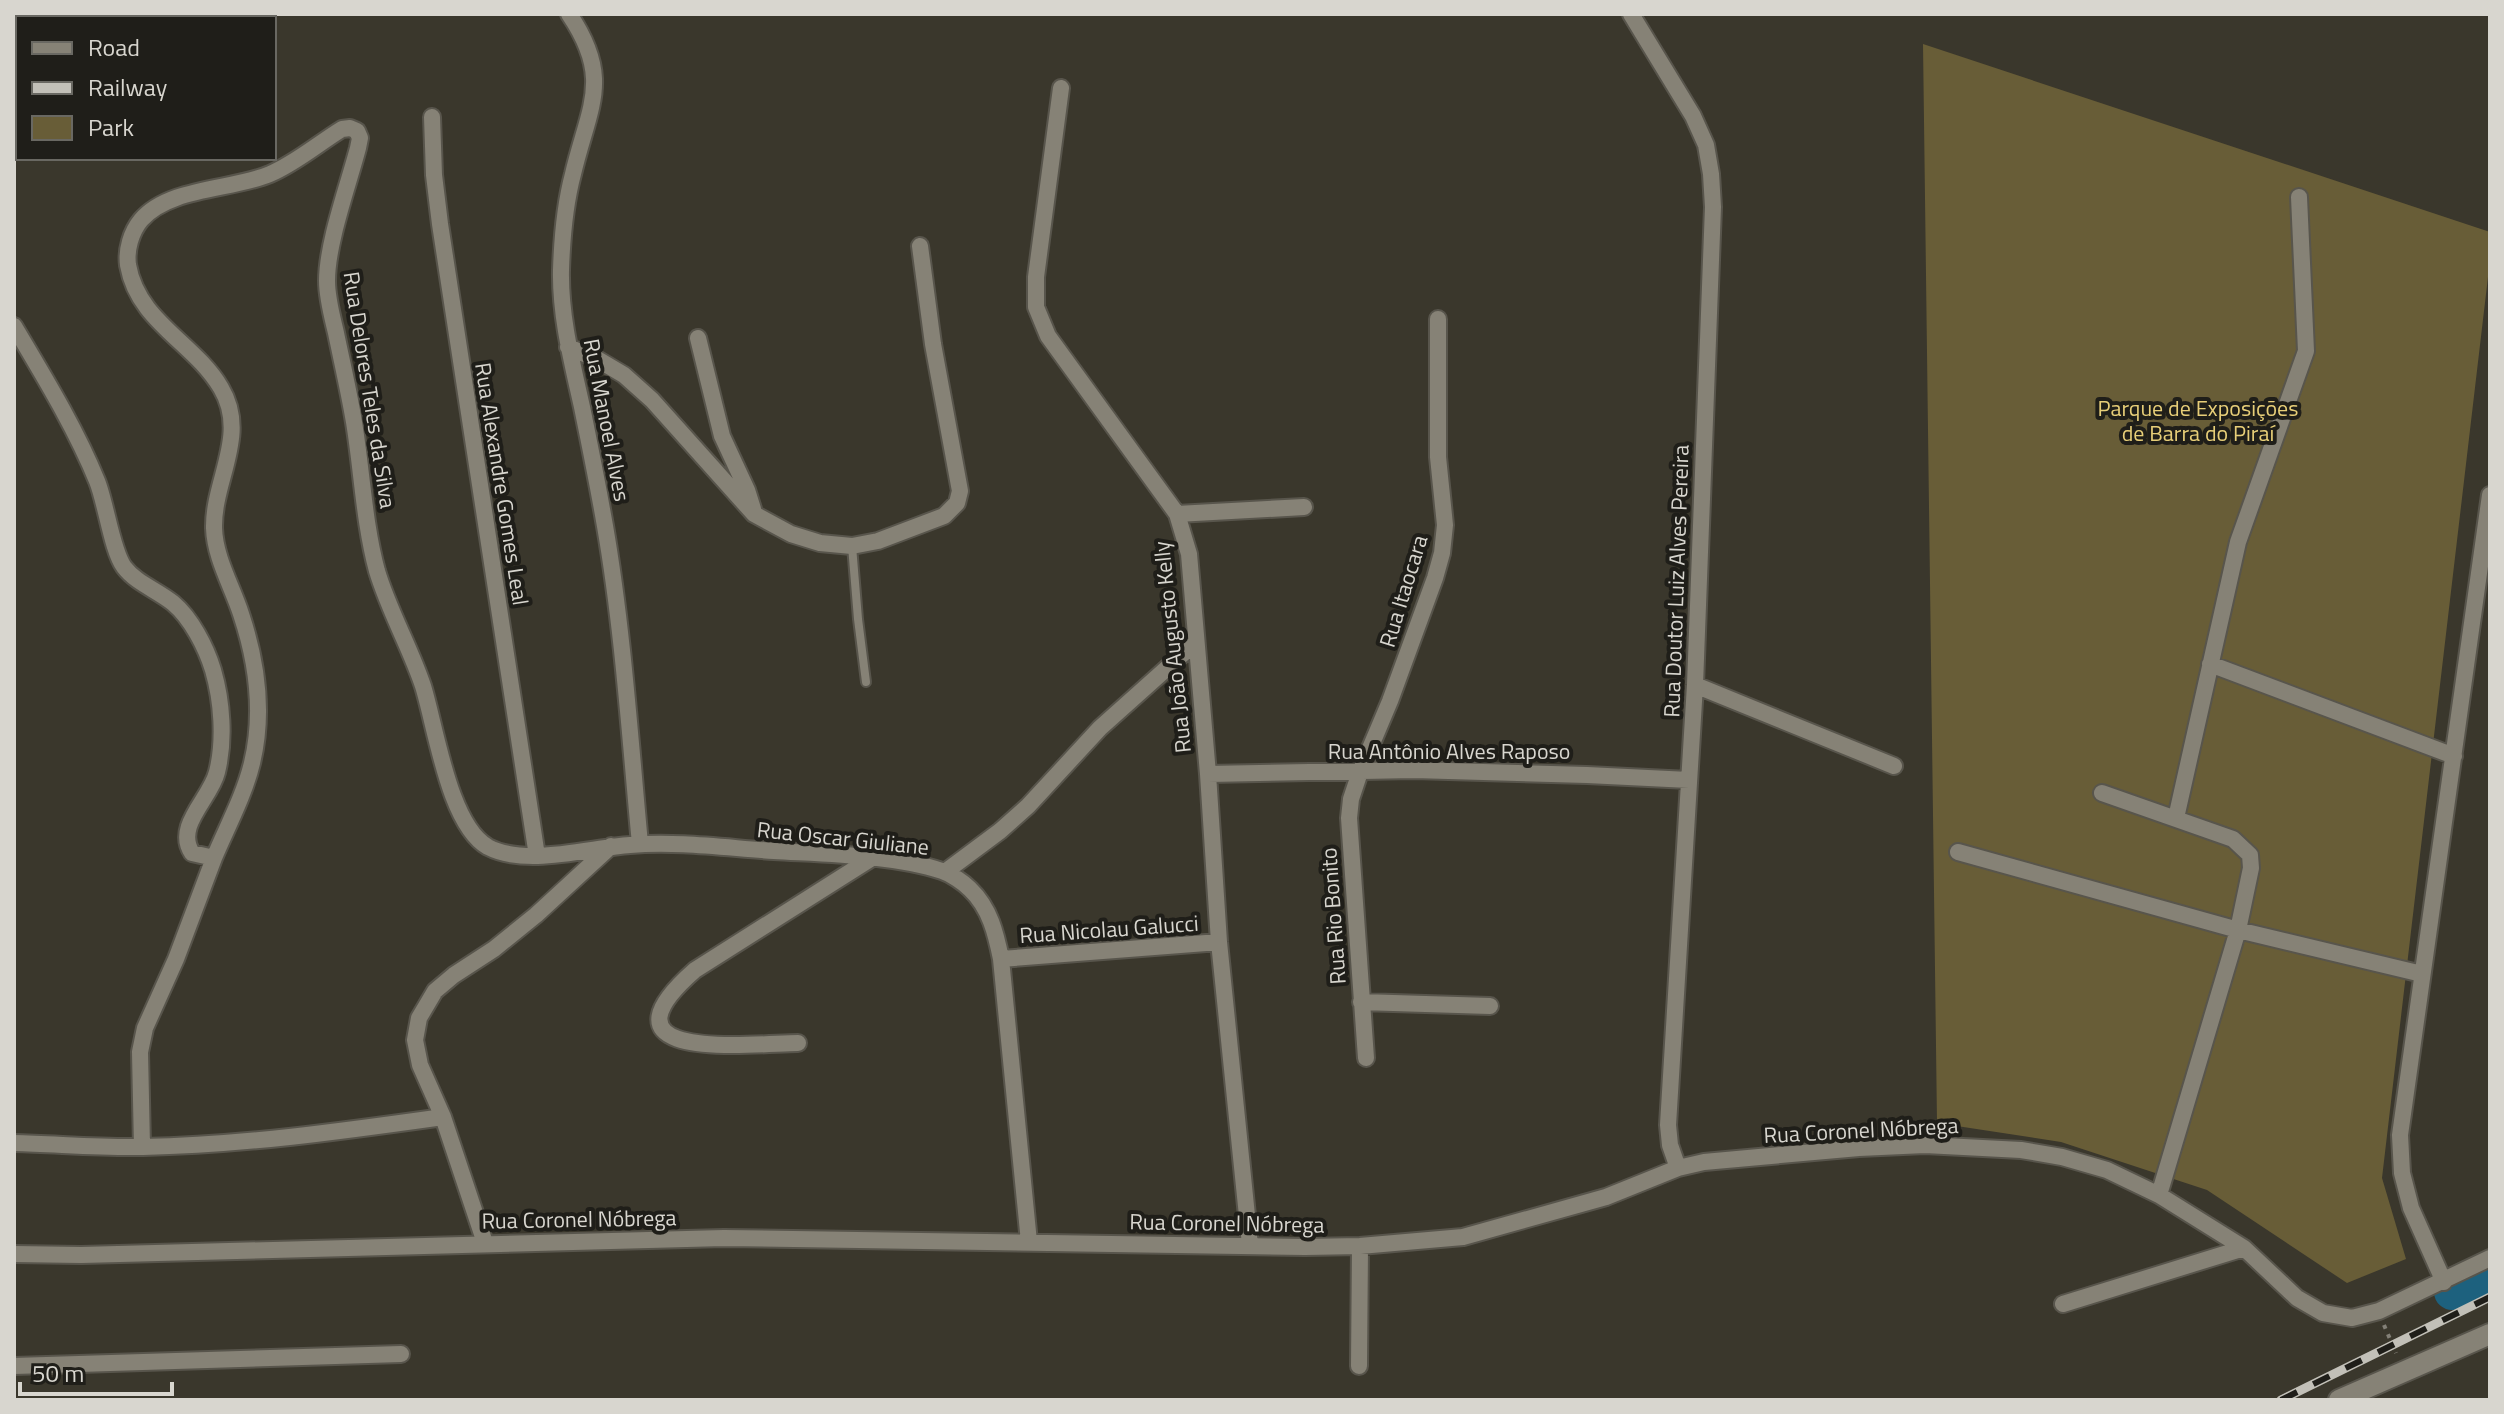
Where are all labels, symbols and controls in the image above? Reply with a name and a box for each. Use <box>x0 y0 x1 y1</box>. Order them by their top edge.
legend <box>16 16 276 160</box>
text: Road <box>88 29 140 65</box>
text: Railway <box>88 69 168 105</box>
text: Park <box>88 109 134 145</box>
street label: Rua Delores Teles da Silva <box>334 269 406 511</box>
street label: Rua Manoel Alves <box>575 336 639 504</box>
street label: Rua Alexandre Gomes Leal <box>466 360 538 608</box>
park label: Parque de Exposições de Barra do Piraí <box>2098 391 2298 450</box>
street label: Rua Doutor Luiz Alves Pereira <box>1654 444 1698 718</box>
street label: Rua Itaocara <box>1370 531 1436 651</box>
street label: Rua João Augusto Kelly <box>1144 539 1200 755</box>
street label: Rua Antônio Alves Raposo <box>1328 734 1570 768</box>
street label: Rua Oscar Giuliane <box>755 812 931 864</box>
street label: Rua Rio Bonito <box>1311 846 1355 986</box>
street label: Rua Nicolau Galucci <box>1018 906 1200 952</box>
street label: Rua Coronel Nóbrega <box>1763 1108 1959 1152</box>
street label: Rua Coronel Nóbrega <box>481 1200 677 1238</box>
street label: Rua Coronel Nóbrega <box>1129 1204 1325 1242</box>
scale bar <box>20 1346 172 1396</box>
text: 50 m <box>32 1355 84 1391</box>

